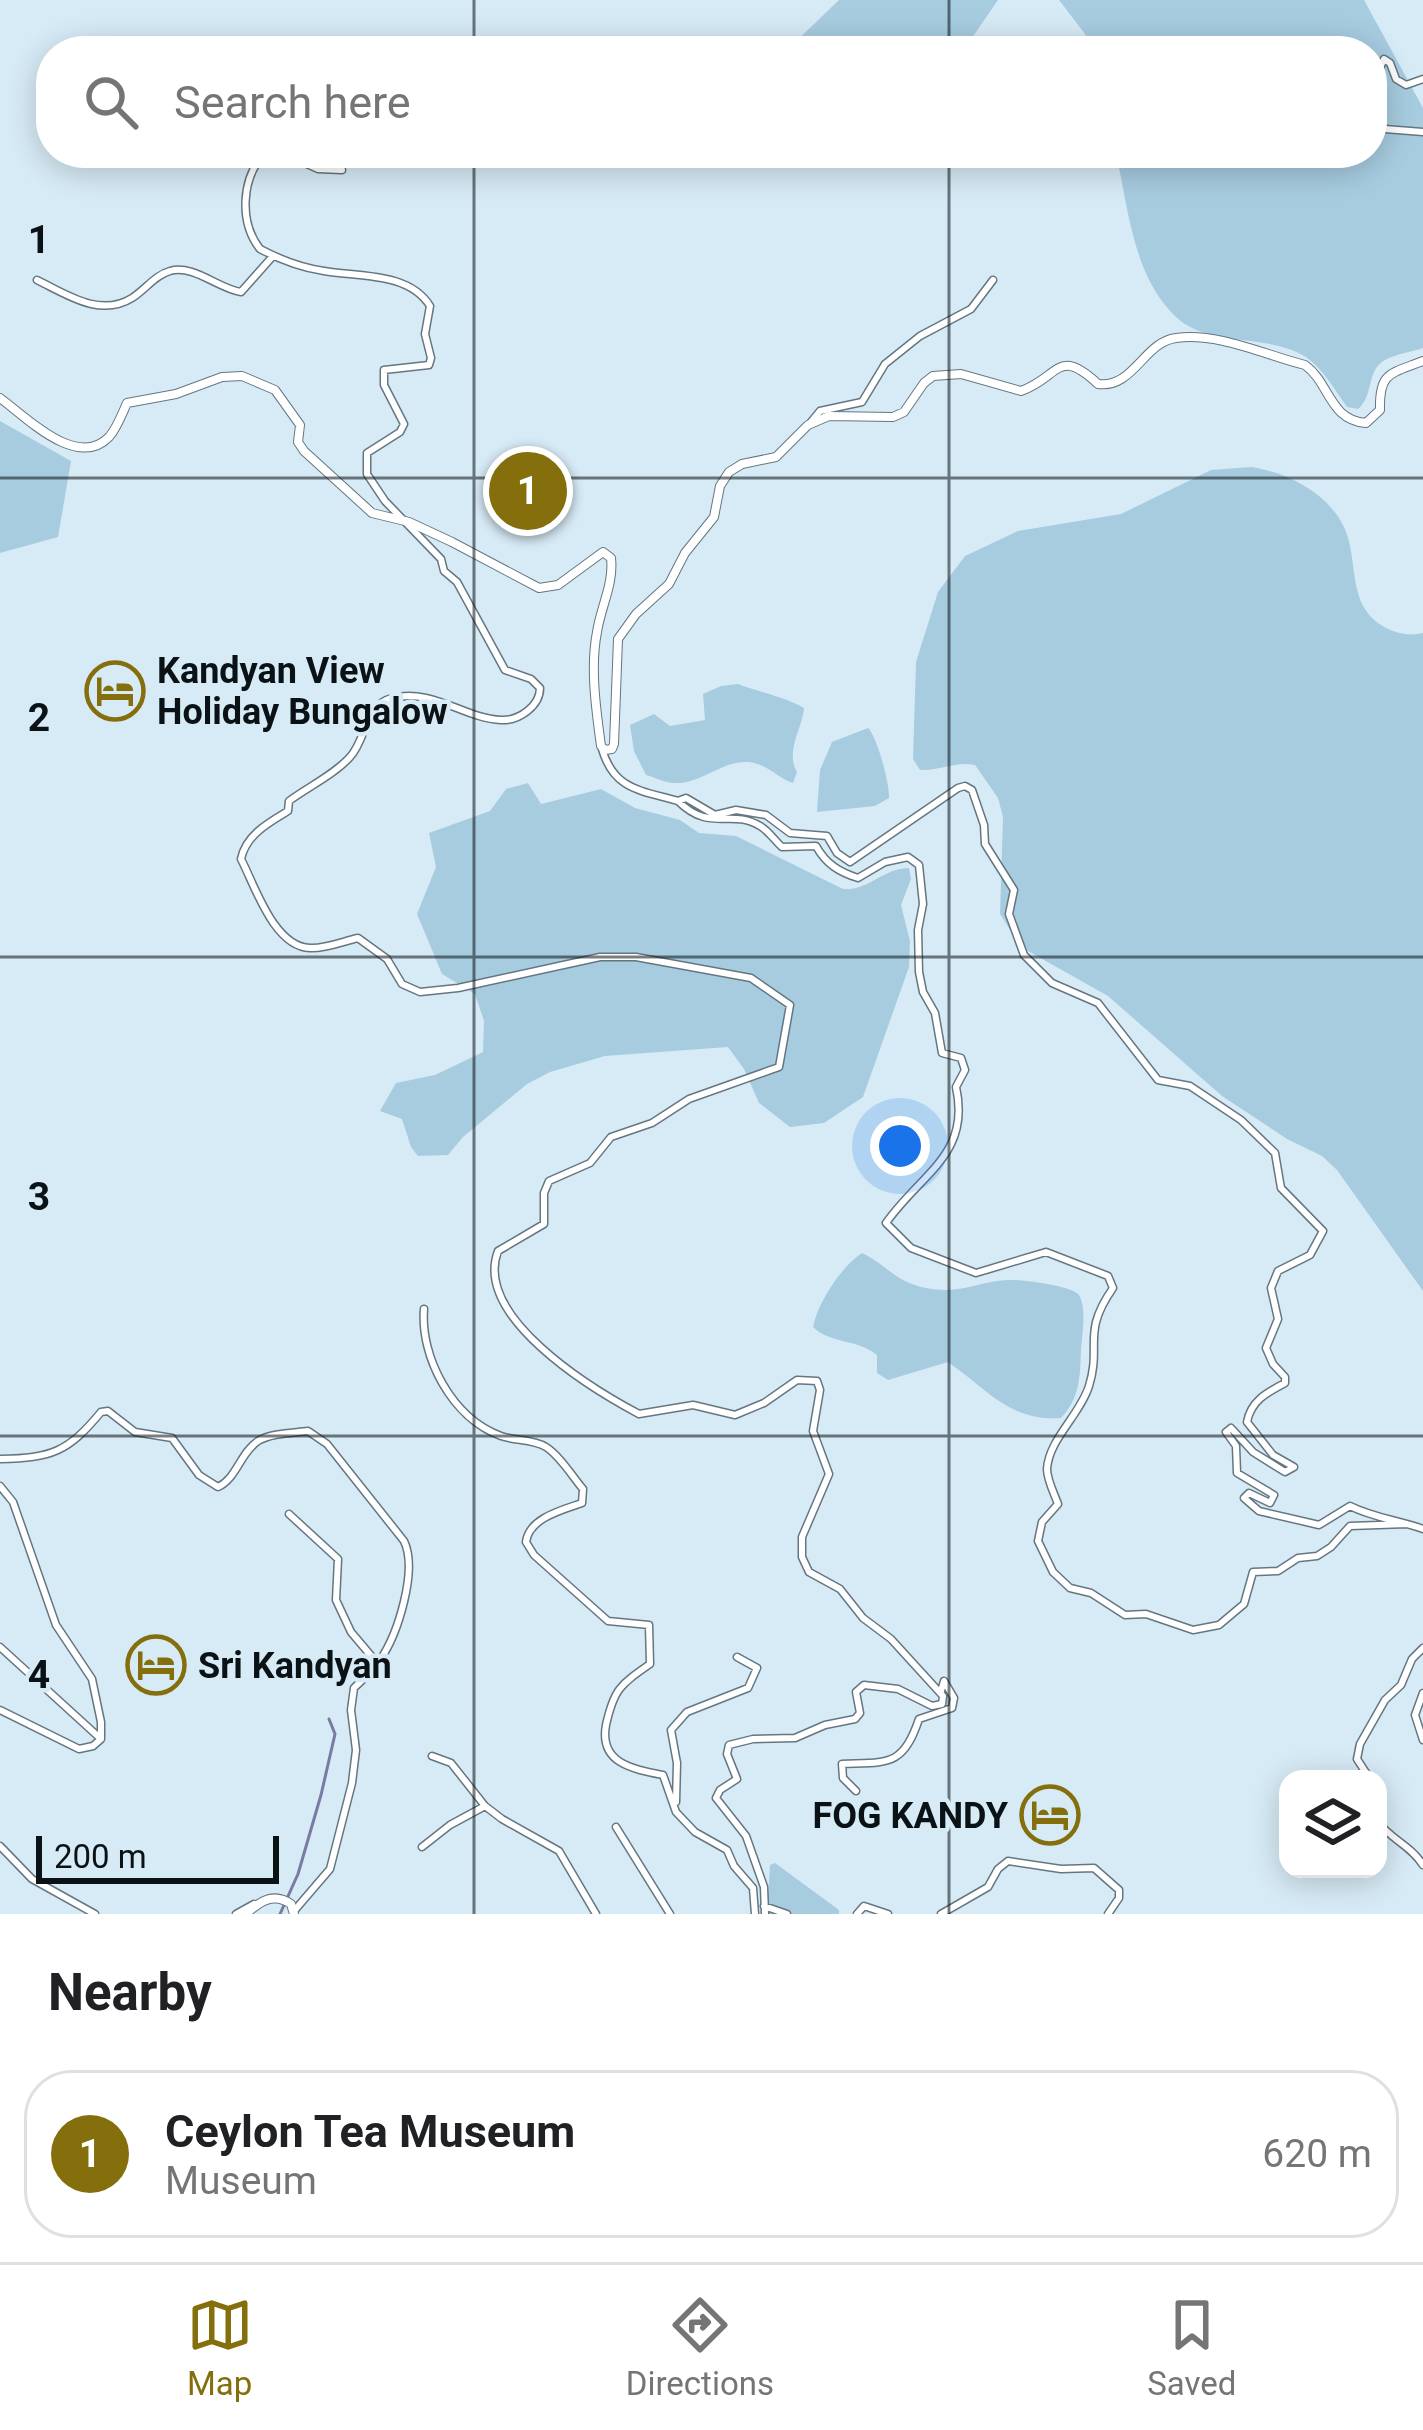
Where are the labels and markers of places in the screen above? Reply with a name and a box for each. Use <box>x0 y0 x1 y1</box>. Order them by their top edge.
pin: 1 <box>489 446 567 536</box>
place label: Kandyan View Holiday Bungalow <box>157 650 448 733</box>
hotel icon: Kandyan View Holiday Bungalow <box>84 660 146 722</box>
hotel icon: Sri Kandyan <box>125 1634 187 1696</box>
place label: Sri Kandyan <box>198 1645 392 1687</box>
hotel icon: FOG KANDY <box>1019 1784 1081 1846</box>
place label: FOG KANDY <box>813 1795 1009 1837</box>

